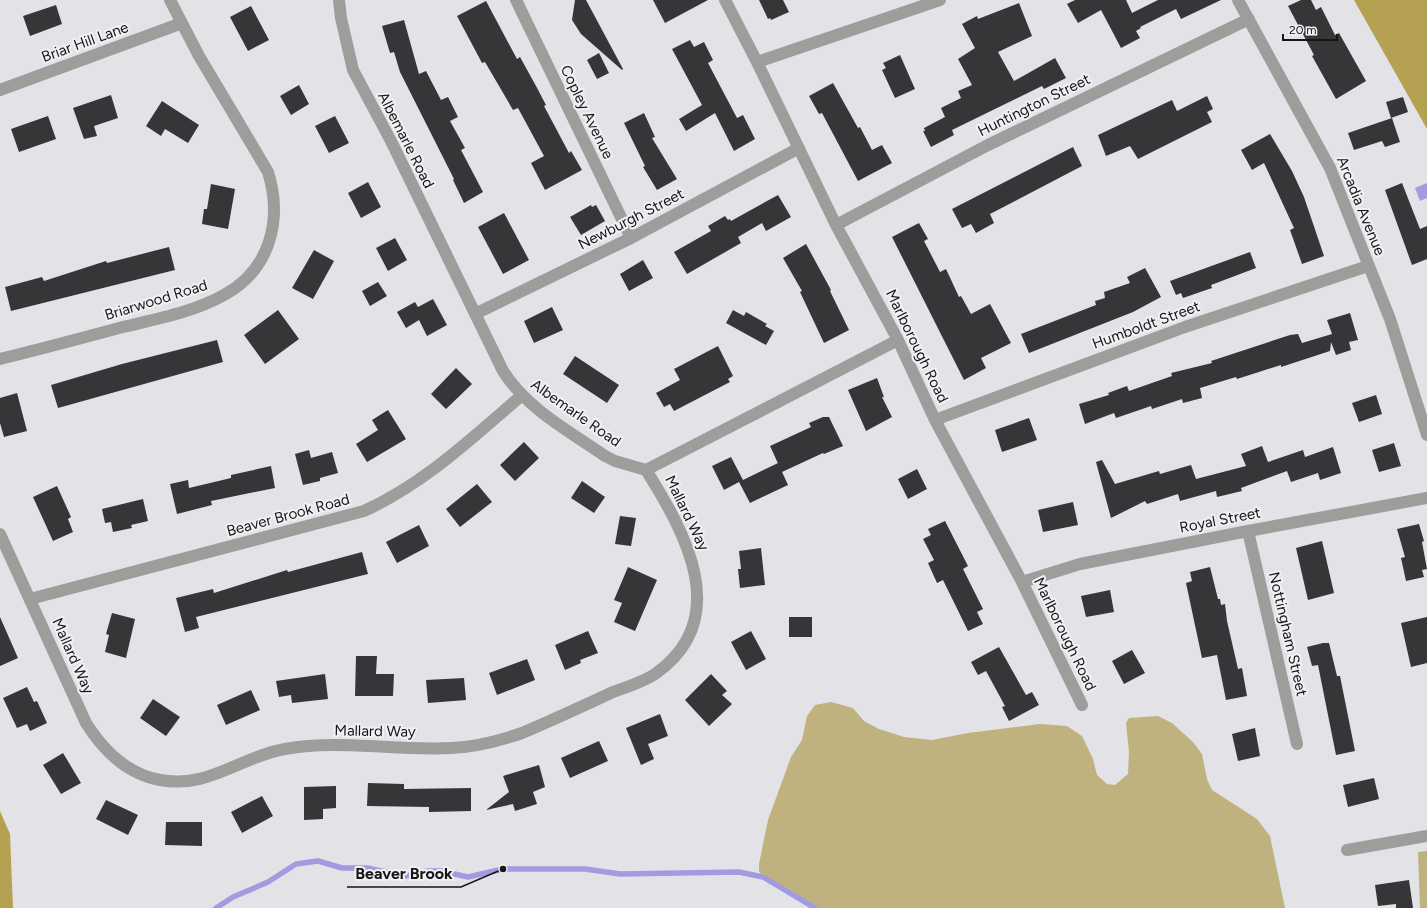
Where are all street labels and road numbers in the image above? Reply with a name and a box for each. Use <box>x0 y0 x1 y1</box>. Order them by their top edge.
street label: Briar Hill Lane <box>39 18 131 66</box>
street label: Copley Avenue <box>557 62 617 162</box>
street label: Huntington Street <box>975 70 1093 140</box>
street label: Albemarle Road <box>374 89 438 191</box>
street label: Arcadia Avenue <box>1333 154 1389 258</box>
street label: Newburgh Street <box>575 184 687 253</box>
street label: Briarwood Road <box>102 276 210 324</box>
street label: Marlborough Road <box>882 286 952 406</box>
street label: Humboldt Street <box>1090 297 1203 353</box>
street label: Albemarle Road <box>528 375 624 451</box>
street label: Mallard Way <box>661 472 713 554</box>
street label: Beaver Brook Road <box>225 490 351 540</box>
street label: Royal Street <box>1178 503 1262 537</box>
street label: Nottingham Street <box>1265 570 1311 698</box>
street label: Marlborough Road <box>1030 574 1100 694</box>
street label: Mallard Way <box>48 615 98 697</box>
street label: Mallard Way <box>334 721 416 741</box>

